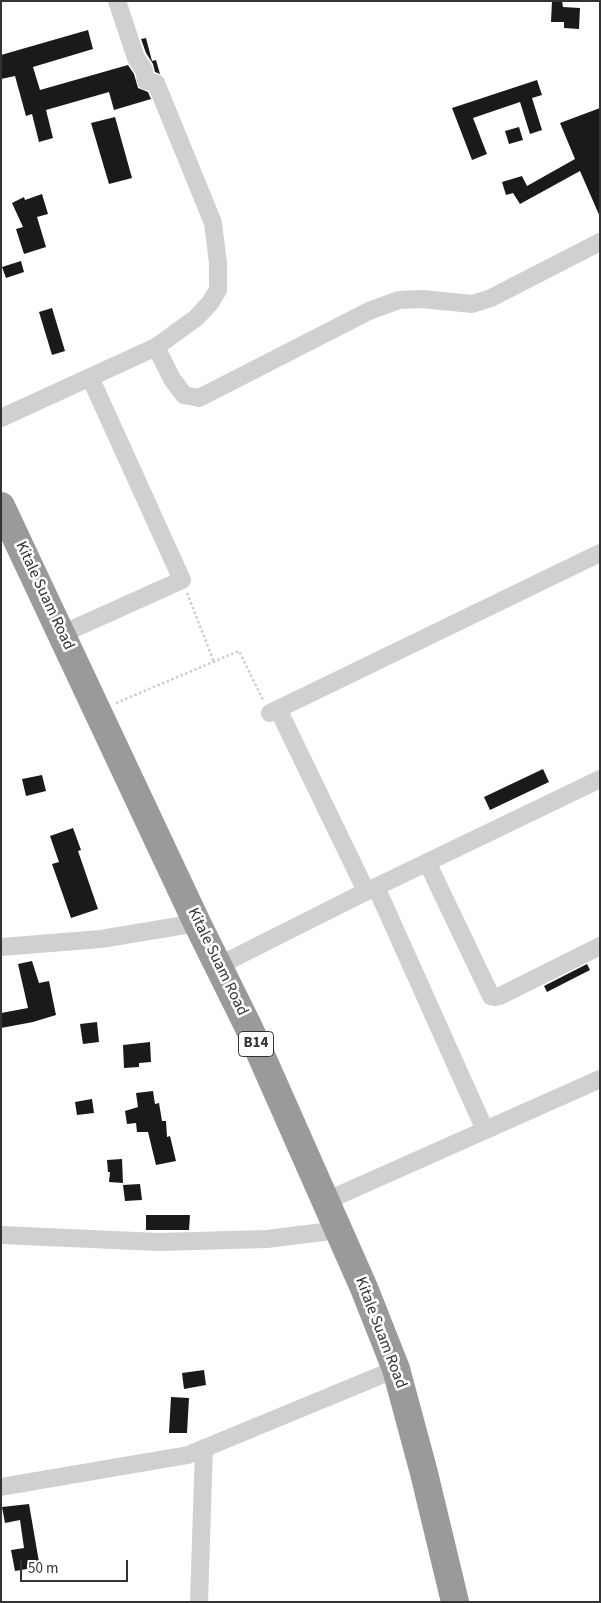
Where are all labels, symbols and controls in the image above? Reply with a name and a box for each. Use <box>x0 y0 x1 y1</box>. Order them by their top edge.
street label: Kitale Suam Road <box>10 539 78 653</box>
street label: Kitale Suam Road <box>183 905 251 1019</box>
road number: B14 <box>238 1032 274 1056</box>
street label: Kitale Suam Road <box>350 1275 410 1391</box>
scale bar <box>22 1550 130 1582</box>
text: 50 m <box>28 1558 58 1579</box>

